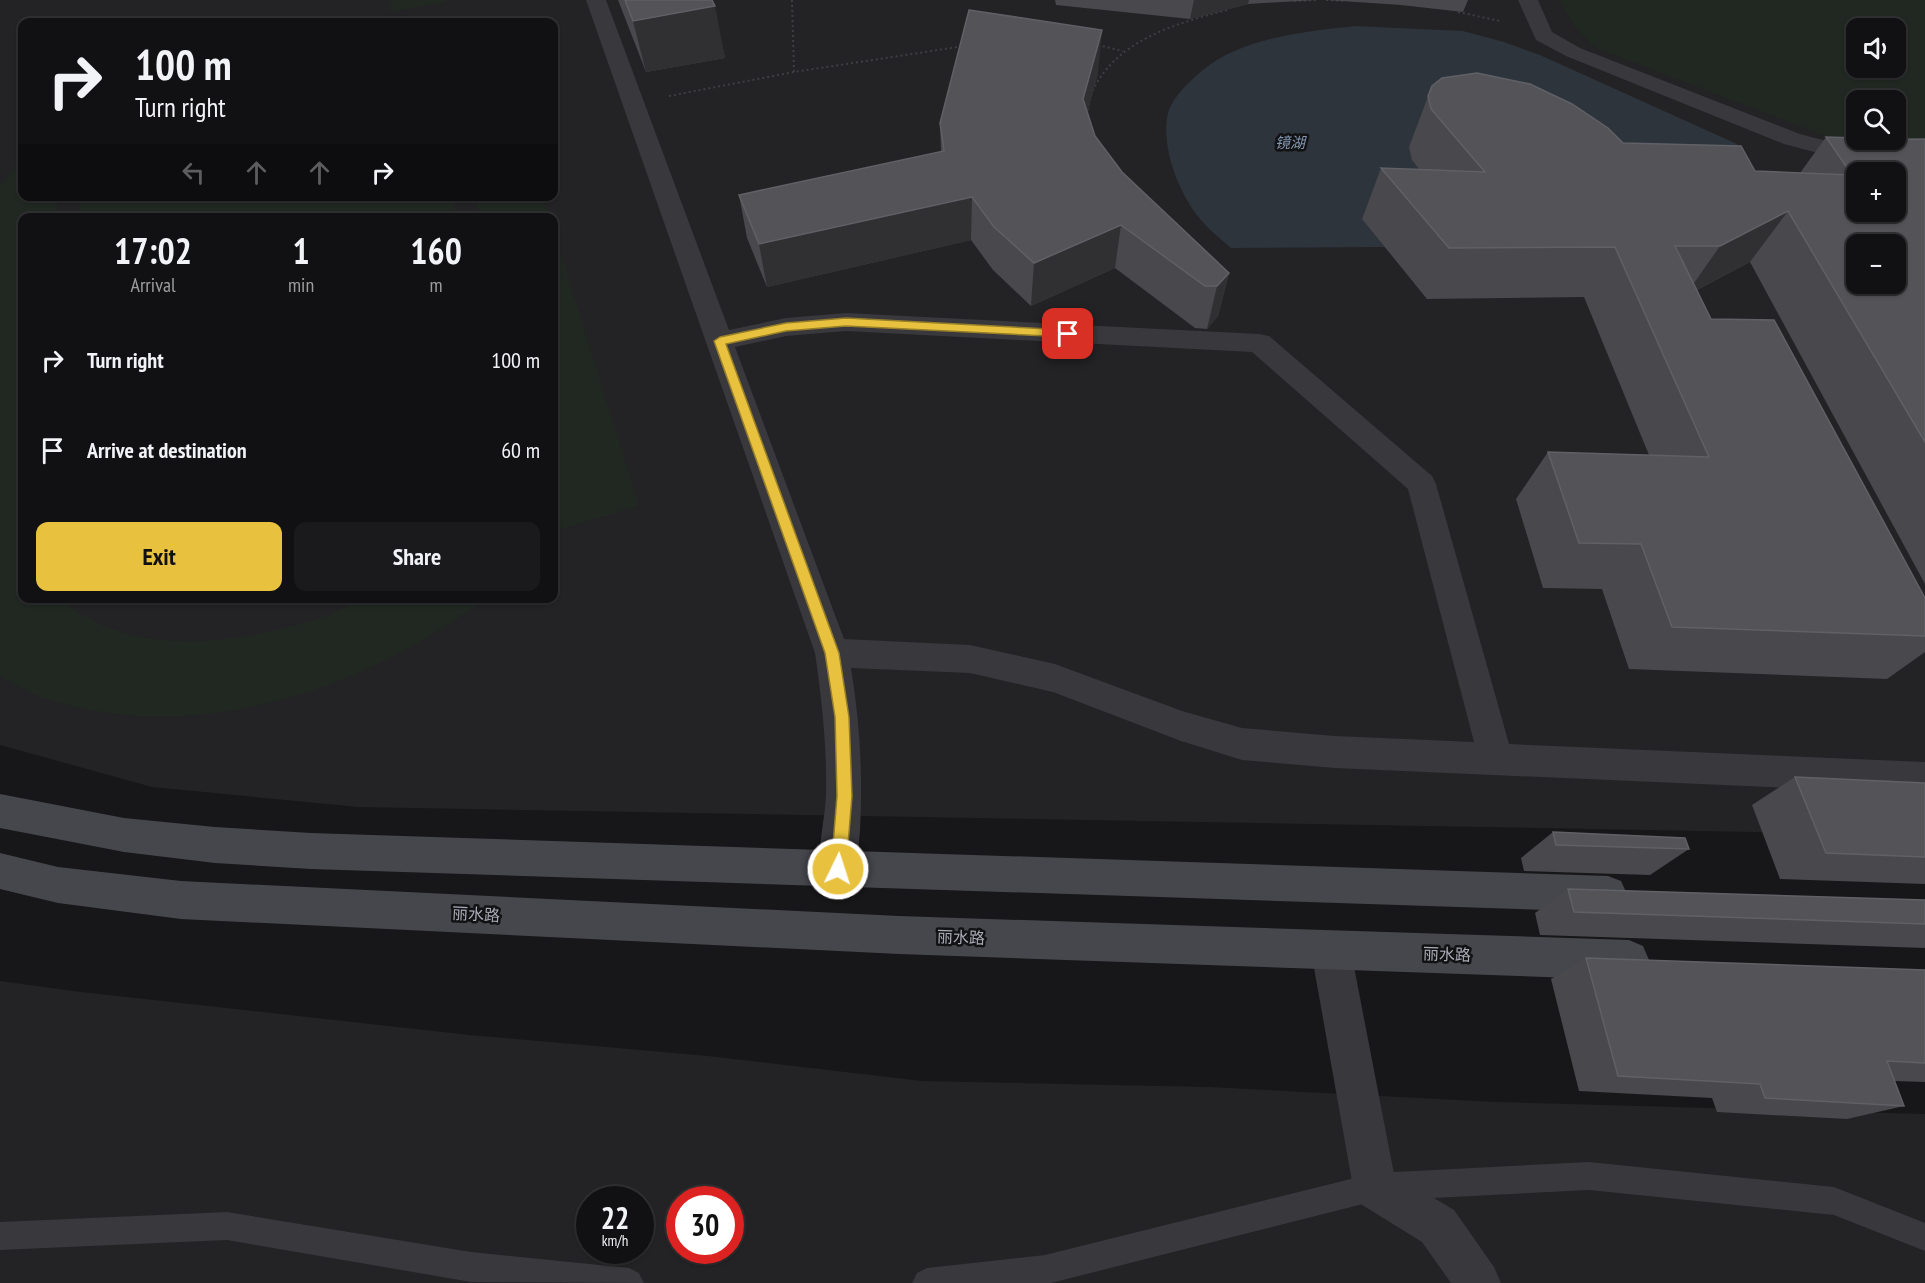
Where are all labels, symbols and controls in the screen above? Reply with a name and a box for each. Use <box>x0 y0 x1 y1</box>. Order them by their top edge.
map controls <box>1846 18 1906 294</box>
button: sound <box>1846 18 1906 78</box>
text: 100 m <box>135 37 232 92</box>
icon: right <box>36 42 114 120</box>
text: Turn right <box>135 90 226 124</box>
button: search <box>1846 90 1906 150</box>
water label: 镜湖 <box>1275 133 1307 152</box>
icon: left <box>177 156 210 189</box>
icon: ahead <box>240 156 273 189</box>
icon: ahead <box>303 156 336 189</box>
icon: right <box>366 156 399 189</box>
button: + <box>1846 162 1906 222</box>
text: 17:02 <box>114 227 192 274</box>
text: 1 <box>292 227 310 274</box>
text: 160 <box>410 227 462 274</box>
button: − <box>1846 234 1906 294</box>
text: Arrival <box>130 272 176 298</box>
text: min <box>288 272 314 298</box>
text: m <box>430 272 443 298</box>
pin <box>1042 308 1093 359</box>
icon: arrive <box>1051 317 1084 350</box>
icon: right <box>36 344 69 377</box>
text: Turn right <box>87 346 164 374</box>
text: 100 m <box>491 346 540 374</box>
icon: arrive <box>36 434 69 467</box>
text: Arrive at destination <box>87 436 247 464</box>
text: 60 m <box>501 436 540 464</box>
button: Exit <box>36 522 282 591</box>
button: Share <box>294 522 540 591</box>
position arrow <box>806 837 870 901</box>
street label: 丽水路 <box>452 903 500 925</box>
street label: 丽水路 <box>937 926 985 948</box>
street label: 丽水路 <box>1423 943 1471 965</box>
speed limit sign: 30 <box>666 1186 744 1264</box>
text: 22 <box>601 1198 629 1237</box>
text: km/h <box>602 1231 628 1250</box>

